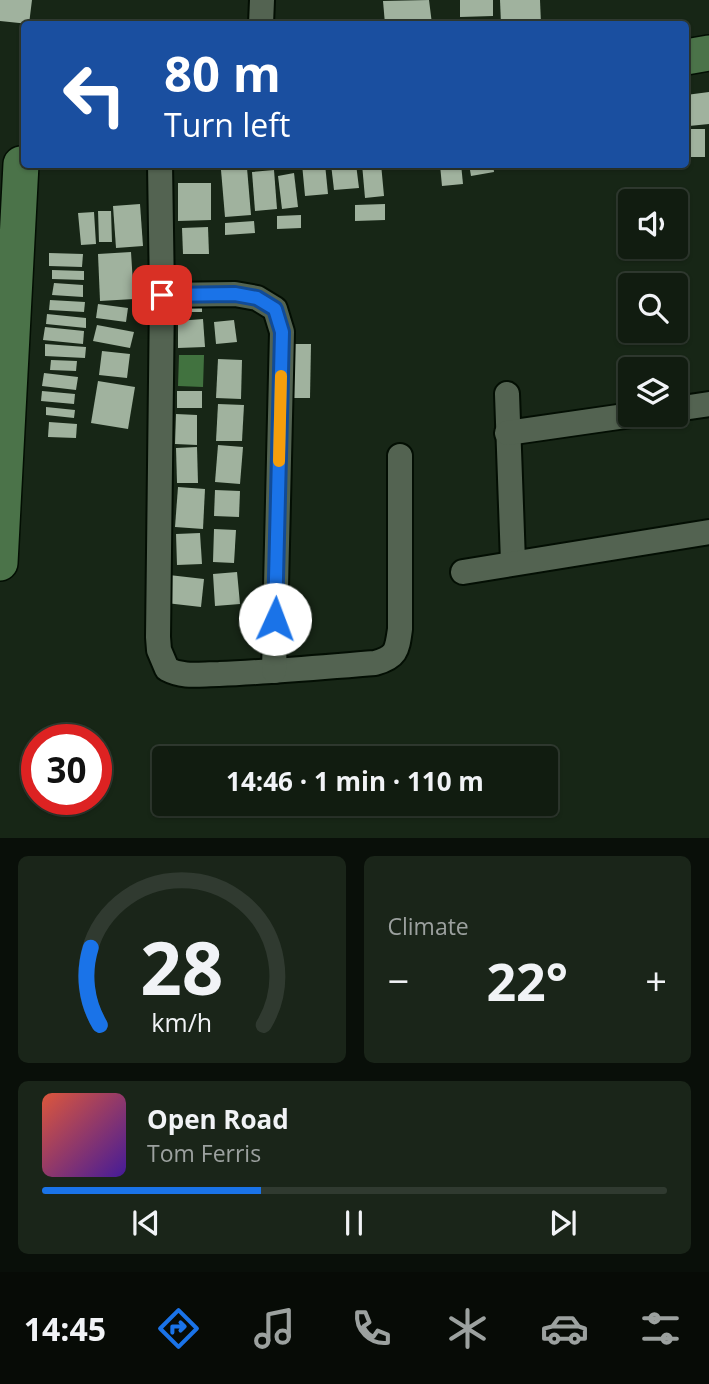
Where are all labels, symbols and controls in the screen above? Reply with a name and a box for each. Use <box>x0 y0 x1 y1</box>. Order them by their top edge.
text: 80 m <box>164 40 281 106</box>
icon: left <box>49 49 140 140</box>
text: Turn left <box>164 103 290 146</box>
map controls <box>618 189 688 427</box>
button: sound <box>618 189 688 259</box>
pin <box>132 265 192 325</box>
button: search <box>618 273 688 343</box>
icon: arrive <box>143 276 181 314</box>
button: layers <box>618 357 688 427</box>
position arrow <box>238 582 312 656</box>
speed limit sign: 30 <box>21 724 112 815</box>
text: 14:46 · 1 min · 110 m <box>226 763 484 799</box>
text: Climate <box>388 910 469 942</box>
text: 28 <box>140 918 223 1017</box>
text: 22° <box>486 945 568 1016</box>
text: − <box>388 954 409 1006</box>
text: + <box>645 954 667 1006</box>
text: km/h <box>151 1005 212 1039</box>
text: Open Road <box>147 1101 289 1137</box>
text: Tom Ferris <box>147 1137 261 1169</box>
icon: previous <box>127 1204 165 1242</box>
icon: pause <box>335 1204 373 1242</box>
icon: next <box>544 1204 582 1242</box>
icon: directions <box>154 1304 203 1353</box>
icon: music <box>250 1304 299 1353</box>
icon: phone <box>347 1304 396 1353</box>
icon: climate <box>443 1304 492 1353</box>
icon: car <box>540 1304 589 1353</box>
icon: filters <box>636 1304 685 1353</box>
text: 14:45 <box>24 1307 106 1350</box>

